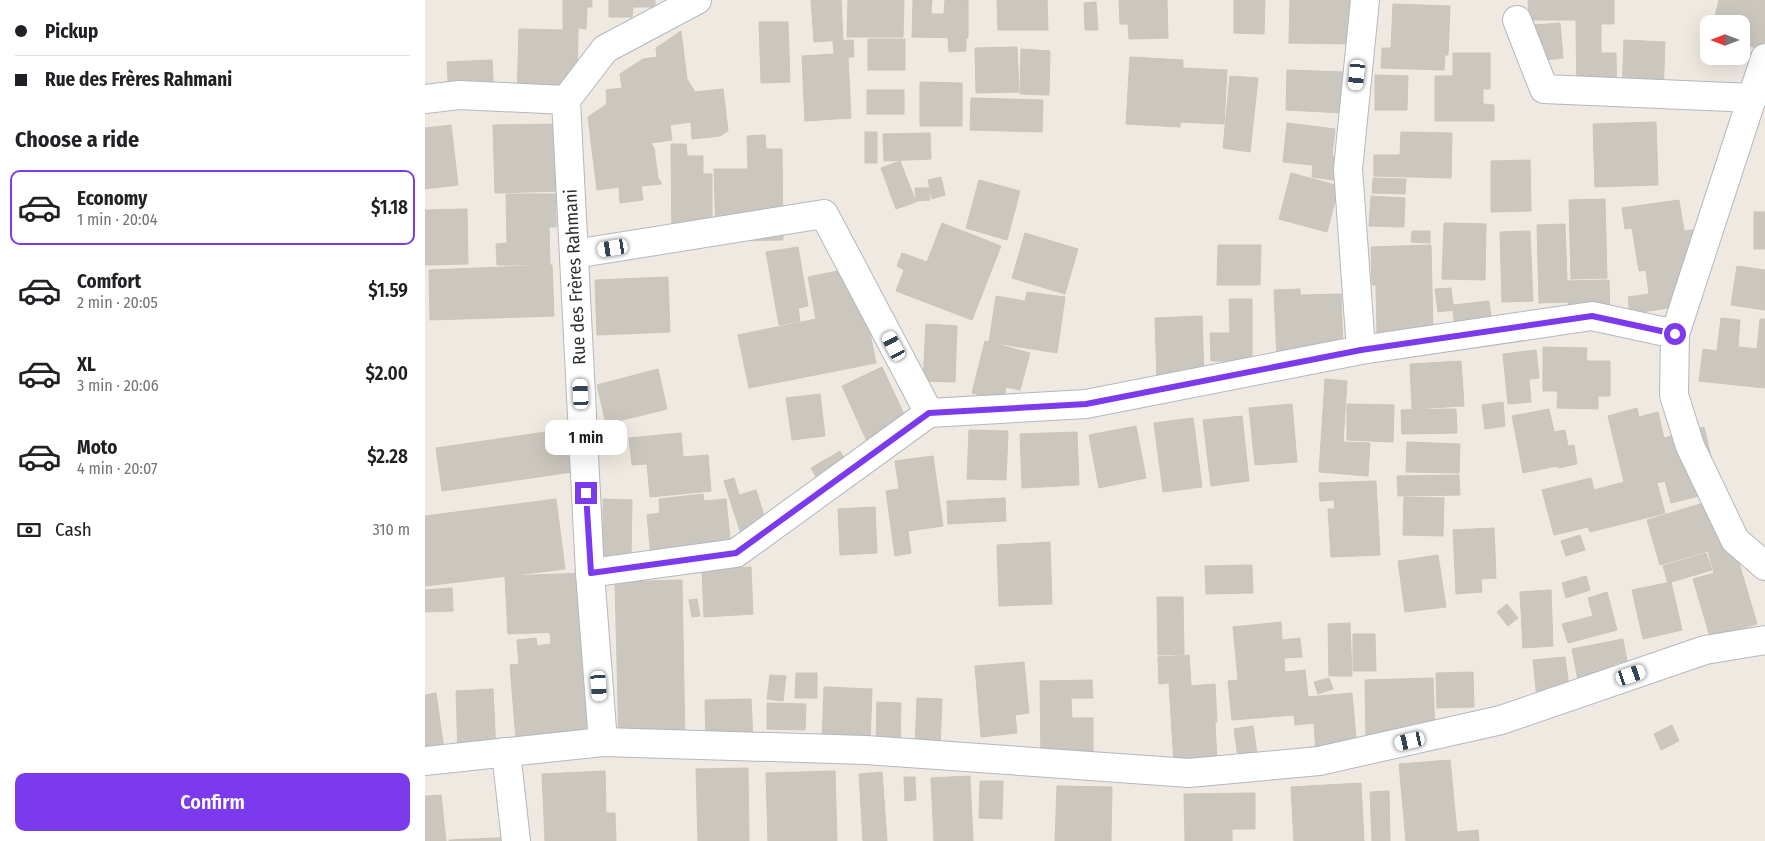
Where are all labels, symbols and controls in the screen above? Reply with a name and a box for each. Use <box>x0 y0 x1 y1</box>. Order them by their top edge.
north arrow <box>1700 15 1750 65</box>
map controls <box>1700 15 1750 65</box>
text: Pickup <box>45 20 98 43</box>
car <box>1347 59 1366 91</box>
text: Rue des Frères Rahmani <box>45 68 232 91</box>
text: Choose a ride <box>15 126 139 153</box>
icon: car <box>17 185 62 230</box>
text: Economy <box>77 187 147 210</box>
street label: Rue des Frères Rahmani <box>559 189 591 365</box>
text: $1.18 <box>371 196 408 219</box>
text: 1 min · 20:04 <box>77 210 158 229</box>
car <box>597 238 628 258</box>
icon: car <box>17 268 62 313</box>
text: Comfort <box>77 270 141 293</box>
text: $1.59 <box>368 279 408 302</box>
text: 2 min · 20:05 <box>77 293 158 312</box>
route start <box>1664 323 1686 345</box>
car <box>880 329 907 363</box>
icon: car <box>17 351 62 396</box>
text: XL <box>77 353 96 376</box>
text: $2.00 <box>366 362 408 385</box>
text: 3 min · 20:06 <box>77 376 159 395</box>
car <box>572 379 589 409</box>
callout: 1 min <box>545 420 627 456</box>
text: 1 min <box>569 428 603 447</box>
icon: car <box>17 434 62 479</box>
text: Moto <box>77 436 117 459</box>
text: $2.28 <box>367 445 408 468</box>
text: 4 min · 20:07 <box>77 459 158 478</box>
route end <box>575 482 597 504</box>
icon: cash <box>15 516 43 544</box>
text: Cash <box>55 518 92 541</box>
text: 310 m <box>373 520 410 539</box>
car <box>1614 663 1647 687</box>
car <box>590 671 607 701</box>
car <box>1393 730 1426 752</box>
button: Confirm <box>15 773 410 831</box>

